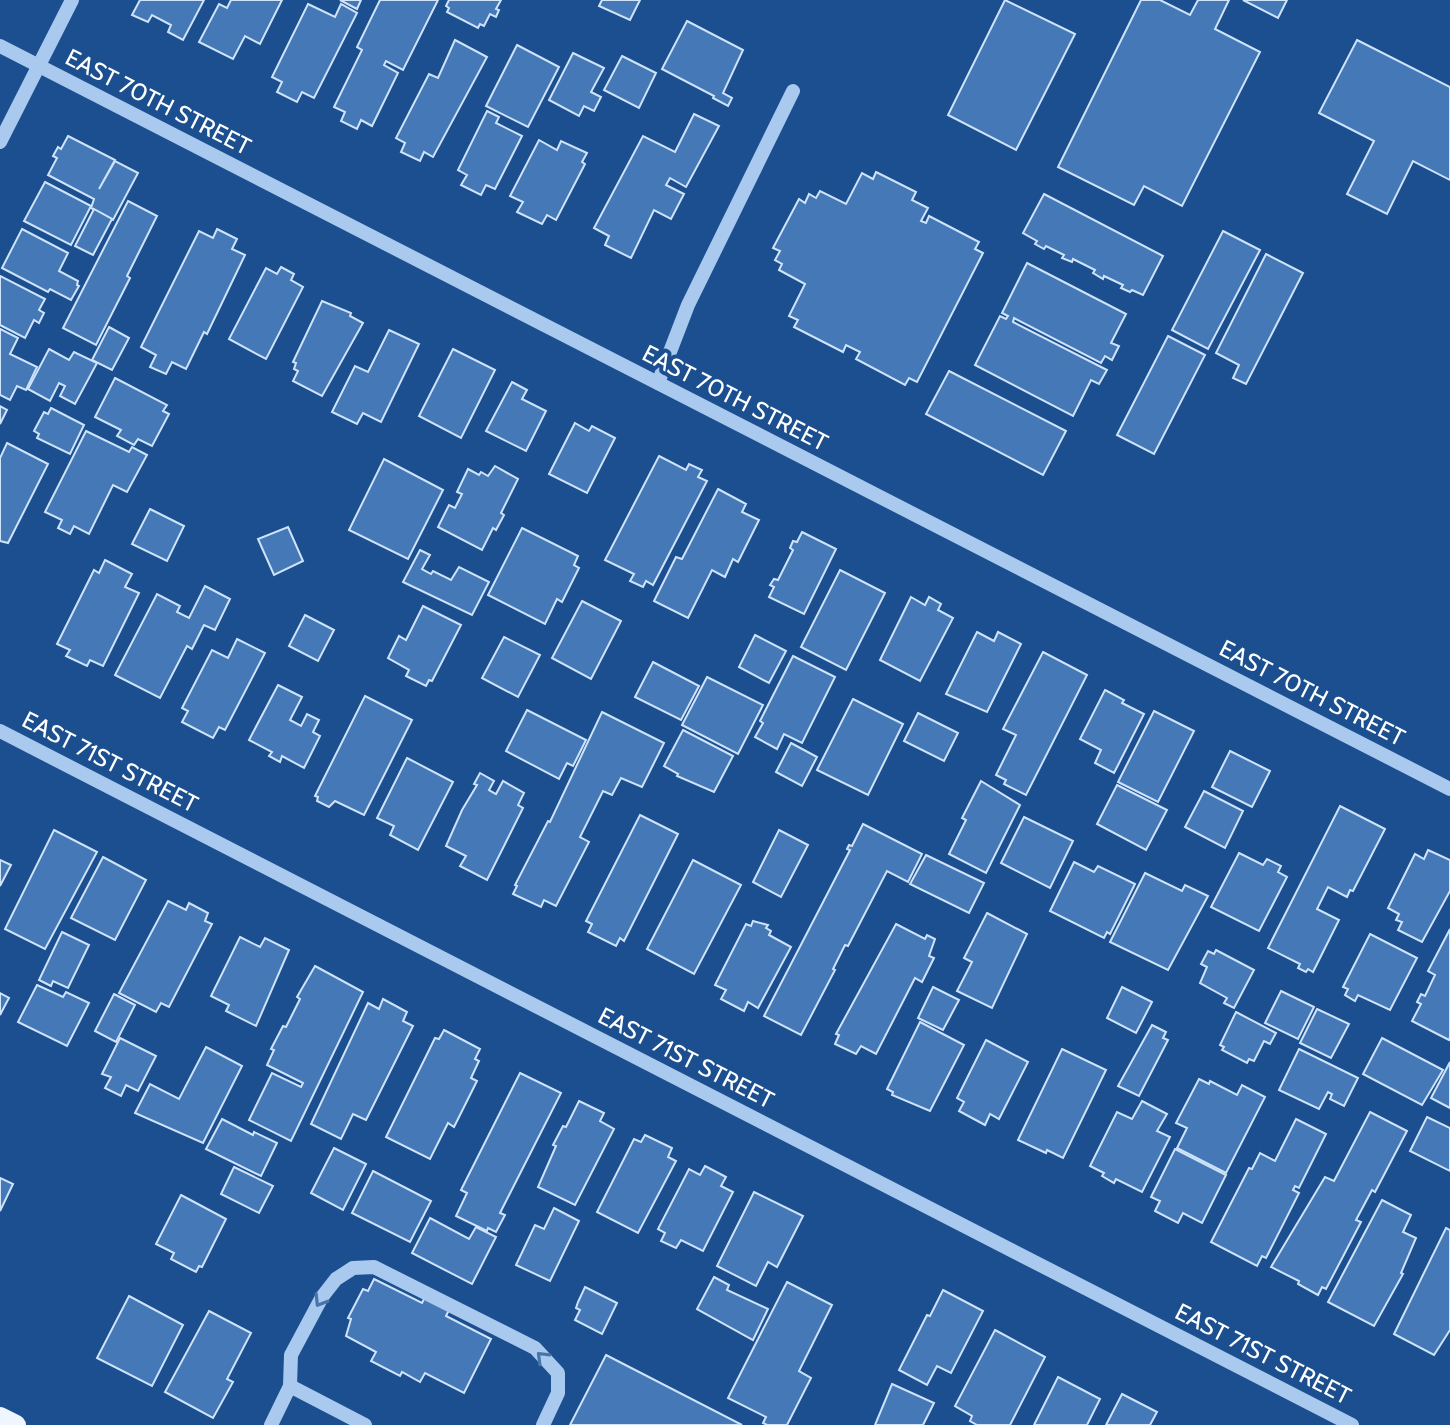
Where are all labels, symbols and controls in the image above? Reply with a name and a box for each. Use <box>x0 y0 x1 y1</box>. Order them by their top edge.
street label: EAST 70TH STREET <box>61 42 256 161</box>
street label: EAST 70TH STREET <box>638 338 833 457</box>
street label: EAST 70TH STREET <box>1215 633 1410 752</box>
street label: EAST 71ST STREET <box>18 705 203 818</box>
street label: EAST 71ST STREET <box>594 1001 779 1114</box>
one-way arrow <box>315 1292 330 1307</box>
street label: EAST 71ST STREET <box>1171 1297 1356 1410</box>
one-way arrow <box>537 1352 551 1366</box>

